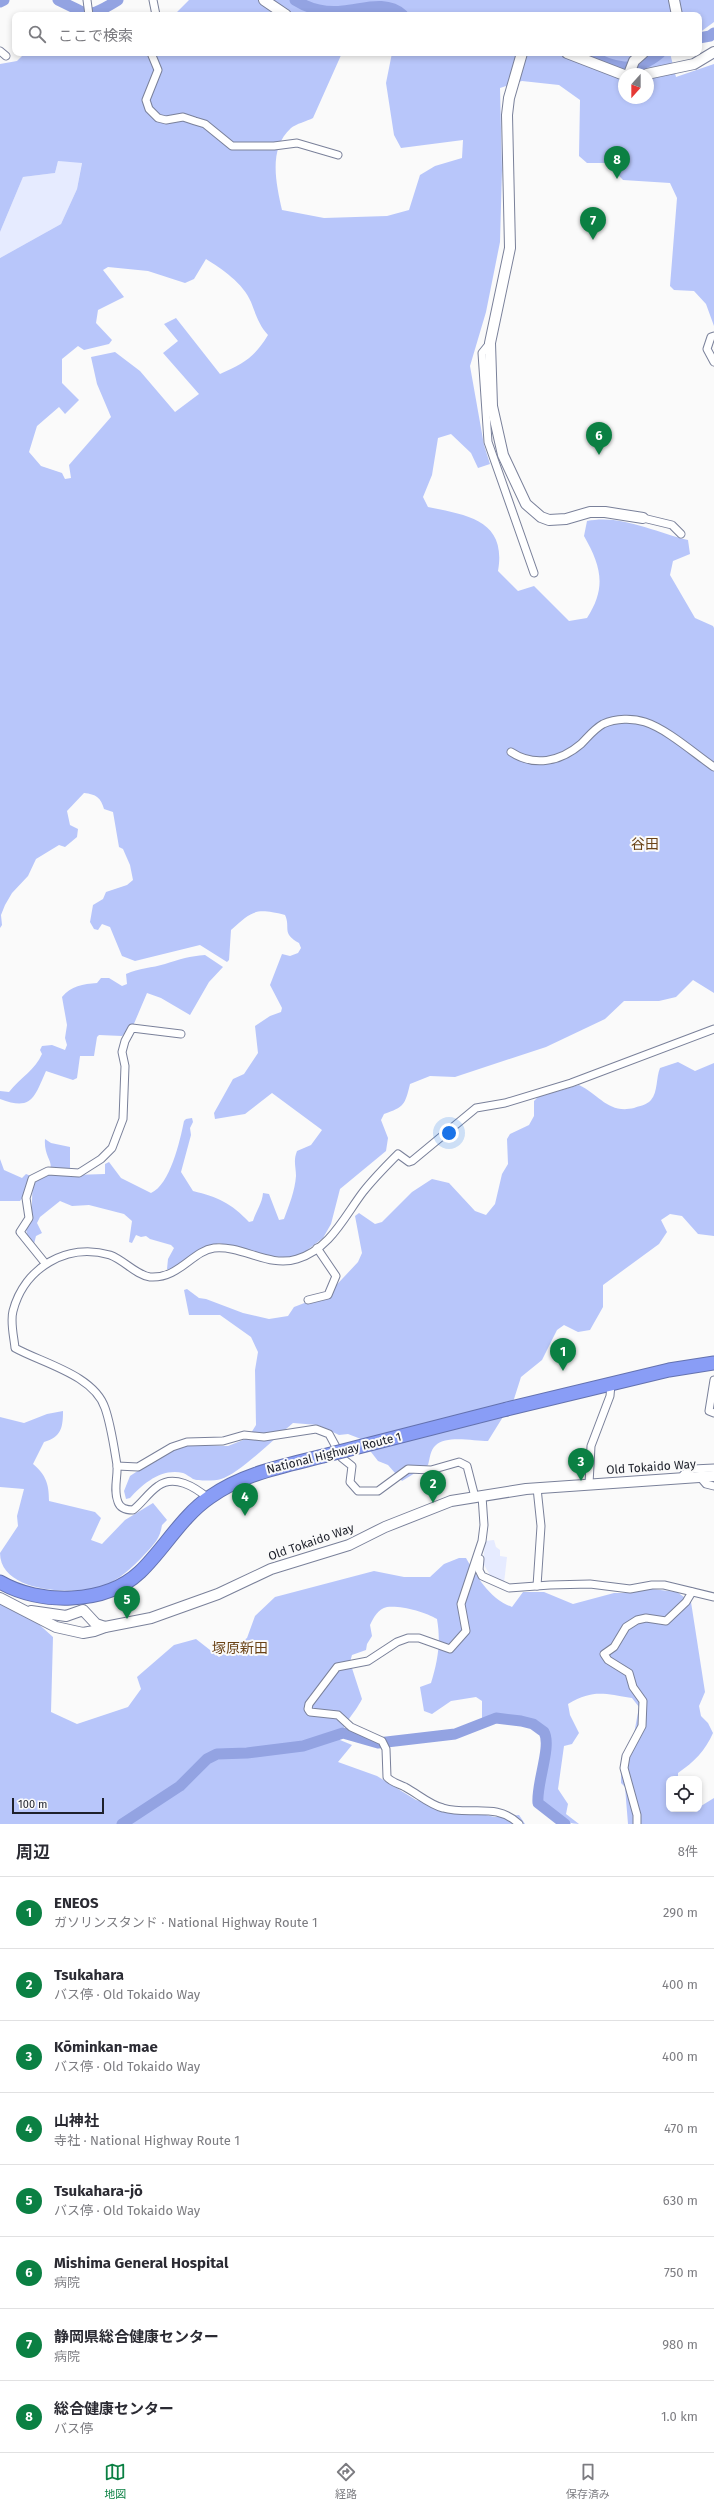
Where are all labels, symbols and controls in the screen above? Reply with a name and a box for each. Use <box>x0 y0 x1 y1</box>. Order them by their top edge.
search box <box>12 12 702 56</box>
icon: search <box>26 23 48 45</box>
text: ここで検索 <box>58 27 133 45</box>
north arrow <box>618 68 654 104</box>
pin: 8 <box>604 146 630 179</box>
pin: 7 <box>580 207 606 240</box>
pin: 6 <box>586 422 612 455</box>
district label: 谷田 <box>631 836 659 853</box>
your location <box>439 1123 459 1143</box>
pin: 1 <box>550 1338 576 1371</box>
street label: National Highway Route 1 <box>265 1429 403 1477</box>
pin: 3 <box>568 1448 594 1481</box>
street label: Old Tokaido Way <box>606 1457 696 1477</box>
pin: 2 <box>420 1470 446 1503</box>
pin: 4 <box>232 1483 258 1516</box>
street label: Old Tokaido Way <box>266 1521 356 1563</box>
pin: 5 <box>114 1586 140 1619</box>
district label: 塚原新田 <box>212 1640 268 1657</box>
map controls <box>666 1776 702 1812</box>
button: locate <box>666 1776 702 1812</box>
scale bar <box>12 1796 104 1815</box>
text: 100 m <box>18 1798 47 1811</box>
text: 周辺 <box>16 1842 50 1863</box>
text: 8件 <box>678 1844 698 1859</box>
text: ENEOS <box>54 1894 98 1912</box>
text: 1 <box>26 1905 32 1920</box>
text: 290 m <box>663 1905 698 1920</box>
text: ガソリンスタンド · National Highway Route 1 <box>54 1915 318 1930</box>
text: Tsukahara <box>54 1966 124 1984</box>
text: 2 <box>26 1977 32 1992</box>
text: 400 m <box>662 1977 698 1992</box>
text: バス停 · Old Tokaido Way <box>54 1987 200 2002</box>
text: Kōminkan-mae <box>54 2038 158 2056</box>
text: 3 <box>26 2049 32 2064</box>
text: 400 m <box>662 2049 698 2064</box>
text: バス停 · Old Tokaido Way <box>54 2059 200 2074</box>
text: 山神社 <box>54 2112 99 2130</box>
text: 4 <box>25 2121 33 2136</box>
text: 470 m <box>664 2121 698 2136</box>
text: 寺社 · National Highway Route 1 <box>54 2133 240 2148</box>
text: Tsukahara-jō <box>54 2182 143 2200</box>
text: 5 <box>26 2193 32 2208</box>
text: 630 m <box>663 2193 698 2208</box>
text: バス停 · Old Tokaido Way <box>54 2203 200 2218</box>
text: Mishima General Hospital <box>54 2254 228 2272</box>
text: 6 <box>25 2265 33 2280</box>
text: 750 m <box>664 2265 698 2280</box>
text: 病院 <box>54 2275 80 2290</box>
text: 静岡県総合健康センター <box>54 2328 219 2346</box>
text: 7 <box>26 2337 32 2352</box>
text: 980 m <box>662 2337 698 2352</box>
text: 病院 <box>54 2349 80 2364</box>
text: 総合健康センター <box>54 2400 174 2418</box>
text: 8 <box>25 2409 33 2424</box>
text: 1.0 km <box>661 2409 698 2424</box>
text: バス停 <box>54 2421 93 2436</box>
tab: 地図 <box>104 2461 126 2501</box>
tab: 経路 <box>335 2461 357 2501</box>
tab: 保存済み <box>566 2461 610 2501</box>

